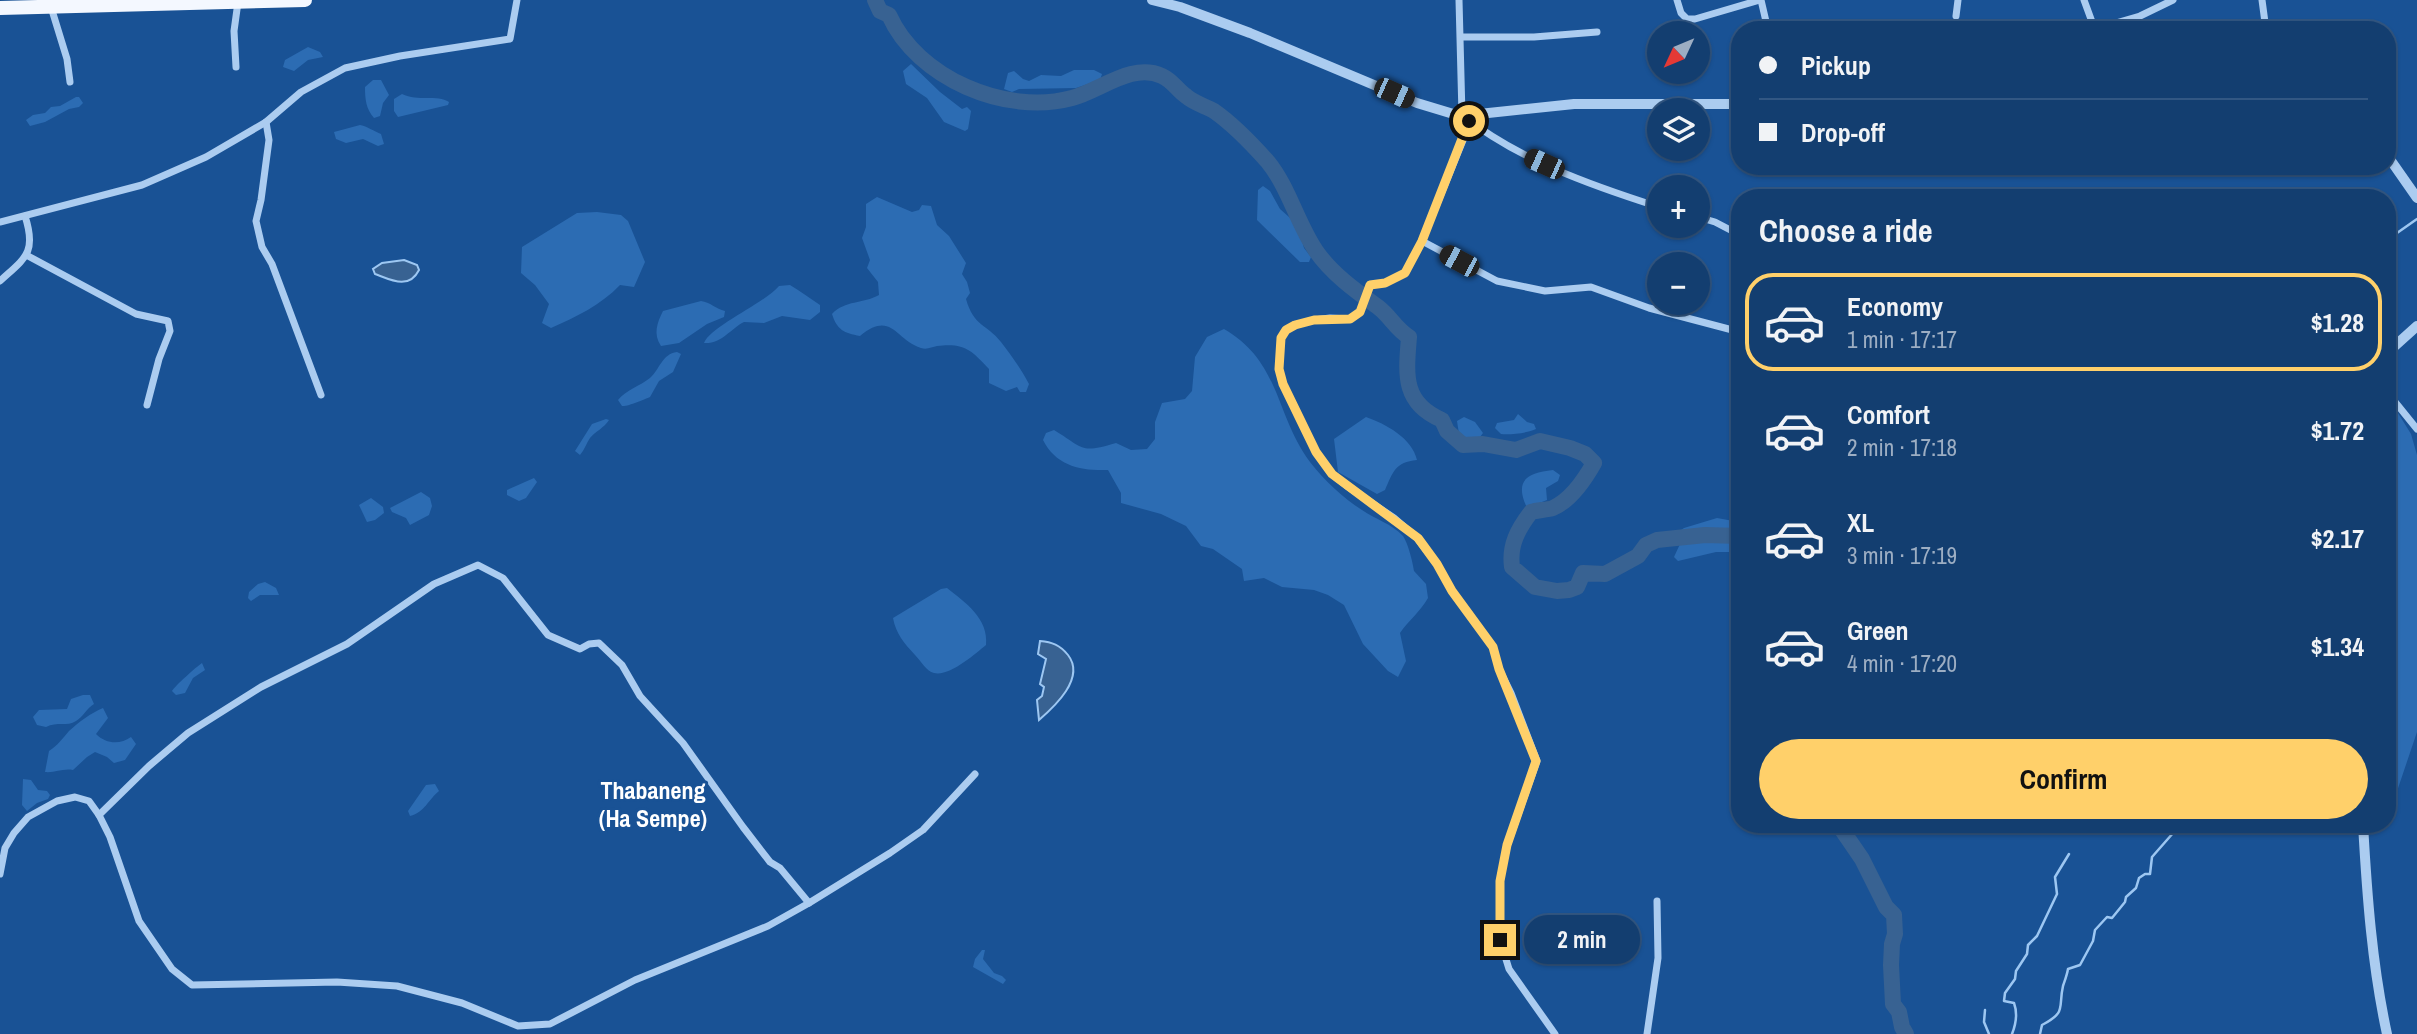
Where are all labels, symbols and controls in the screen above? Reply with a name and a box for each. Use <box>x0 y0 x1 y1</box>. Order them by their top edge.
north arrow <box>1647 21 1710 84</box>
map controls <box>1647 21 1710 315</box>
text: Pickup <box>1801 48 1871 83</box>
car <box>1371 75 1418 111</box>
button: layers <box>1647 98 1710 161</box>
route start <box>1453 105 1485 137</box>
text: Drop-off <box>1801 115 1885 150</box>
car <box>1521 146 1568 182</box>
button: + <box>1647 175 1710 238</box>
text: Choose a ride <box>1759 209 1933 252</box>
car <box>1436 242 1483 280</box>
button: − <box>1647 252 1710 315</box>
text: Economy <box>1847 289 1943 324</box>
icon: car <box>1763 291 1826 354</box>
text: $1.28 <box>2311 305 2364 340</box>
text: 1 min · 17:17 <box>1847 324 1957 355</box>
text: Comfort <box>1847 397 1930 432</box>
icon: car <box>1763 399 1826 462</box>
text: $1.72 <box>2311 413 2364 448</box>
text: 2 min · 17:18 <box>1847 432 1957 463</box>
text: XL <box>1847 505 1874 540</box>
icon: car <box>1763 507 1826 570</box>
text: $2.17 <box>2311 521 2364 556</box>
text: 3 min · 17:19 <box>1847 540 1957 571</box>
text: Green <box>1847 613 1909 648</box>
icon: car <box>1763 615 1826 678</box>
text: $1.34 <box>2311 629 2364 664</box>
text: 4 min · 17:20 <box>1847 648 1957 679</box>
button: Confirm <box>1759 739 2368 819</box>
district label: Thabaneng (Ha Sempe) <box>599 774 707 834</box>
callout: 2 min <box>1524 916 1640 964</box>
route end <box>1484 924 1516 956</box>
text: 2 min <box>1557 924 1607 955</box>

